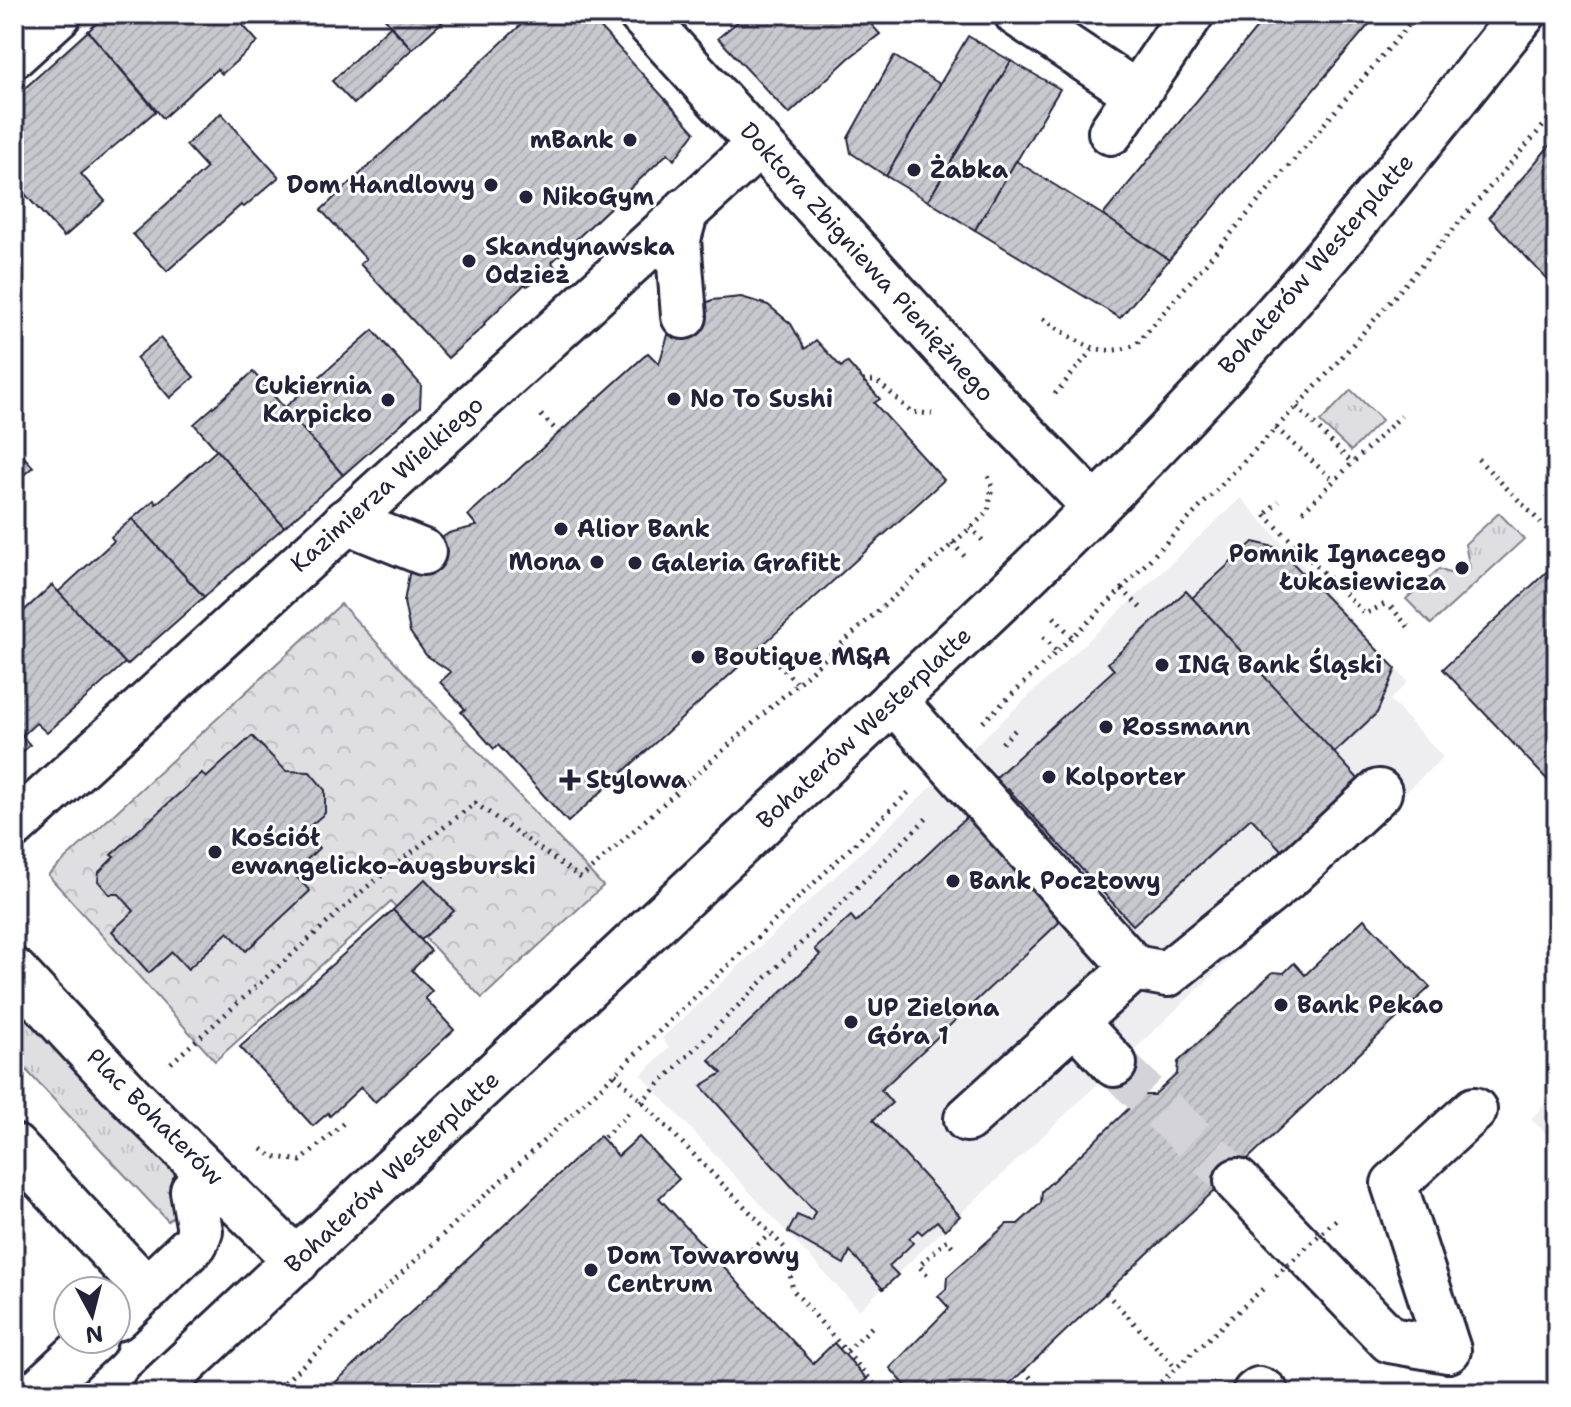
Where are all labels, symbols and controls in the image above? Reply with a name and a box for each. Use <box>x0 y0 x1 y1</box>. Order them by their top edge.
street label: Doktora Zbigniewa Pieniężnego <box>733 115 1001 409</box>
place label: mBank <box>530 124 614 156</box>
marker: mBank <box>621 131 639 149</box>
street label: Bohaterów Westerplatte <box>1211 147 1421 381</box>
place label: Żabka <box>930 154 1009 186</box>
marker: Żabka <box>905 161 923 179</box>
place label: Dom Handlowy <box>287 169 475 201</box>
marker: Dom Handlowy <box>482 176 500 194</box>
place label: NikoGym <box>542 181 654 213</box>
marker: NikoGym <box>517 188 535 206</box>
place label: Skandynawska Odzież <box>485 231 675 291</box>
marker: Skandynawska Odzież <box>460 252 478 270</box>
place label: Cukiernia Karpicko <box>255 370 373 430</box>
place label: No To Sushi <box>690 383 833 415</box>
street label: Kazimierza Wielkiego <box>284 389 490 579</box>
marker: No To Sushi <box>665 390 683 408</box>
marker: Cukiernia Karpicko <box>379 391 397 409</box>
place label: Alior Bank <box>577 513 710 545</box>
marker: Alior Bank <box>552 520 570 538</box>
place label: Pomnik Ignacego Łukasiewicza <box>1229 538 1447 598</box>
place label: Mona <box>509 546 582 578</box>
place label: Galeria Grafitt <box>651 547 841 579</box>
marker: Mona <box>588 553 606 571</box>
marker: Galeria Grafitt <box>626 554 644 572</box>
marker: Pomnik Ignacego Łukasiewicza <box>1453 559 1471 577</box>
street label: Bohaterów Westerplatte <box>750 620 978 836</box>
place label: Boutique M&A <box>714 641 891 673</box>
place label: ING Bank Śląski <box>1178 647 1382 681</box>
marker: Boutique M&A <box>689 648 707 666</box>
marker: ING Bank Śląski <box>1153 656 1171 674</box>
place label: Rossmann <box>1122 711 1250 743</box>
marker: Rossmann <box>1097 718 1115 736</box>
place label: Kolporter <box>1065 761 1186 793</box>
place label: Stylowa <box>586 764 688 796</box>
marker: Kolporter <box>1040 768 1058 786</box>
marker: Stylowa <box>561 771 579 789</box>
place label: Kościół ewangelicko-augsburski <box>231 822 536 882</box>
marker: Kościół ewangelicko-augsburski <box>206 843 224 861</box>
place label: Bank Pocztowy <box>969 865 1161 897</box>
marker: Bank Pocztowy <box>944 872 962 890</box>
place label: Bank Pekao <box>1297 989 1444 1021</box>
place label: UP Zielona Góra 1 <box>867 992 1000 1052</box>
marker: Bank Pekao <box>1272 996 1290 1014</box>
marker: UP Zielona Góra 1 <box>842 1013 860 1031</box>
street label: Plac Bohaterów <box>79 1041 231 1193</box>
street label: Bohaterów Westerplatte <box>278 1064 506 1280</box>
place label: Dom Towarowy Centrum <box>607 1240 800 1300</box>
marker: Dom Towarowy Centrum <box>582 1261 600 1279</box>
north arrow <box>52 1275 132 1355</box>
text: N <box>84 1319 105 1350</box>

